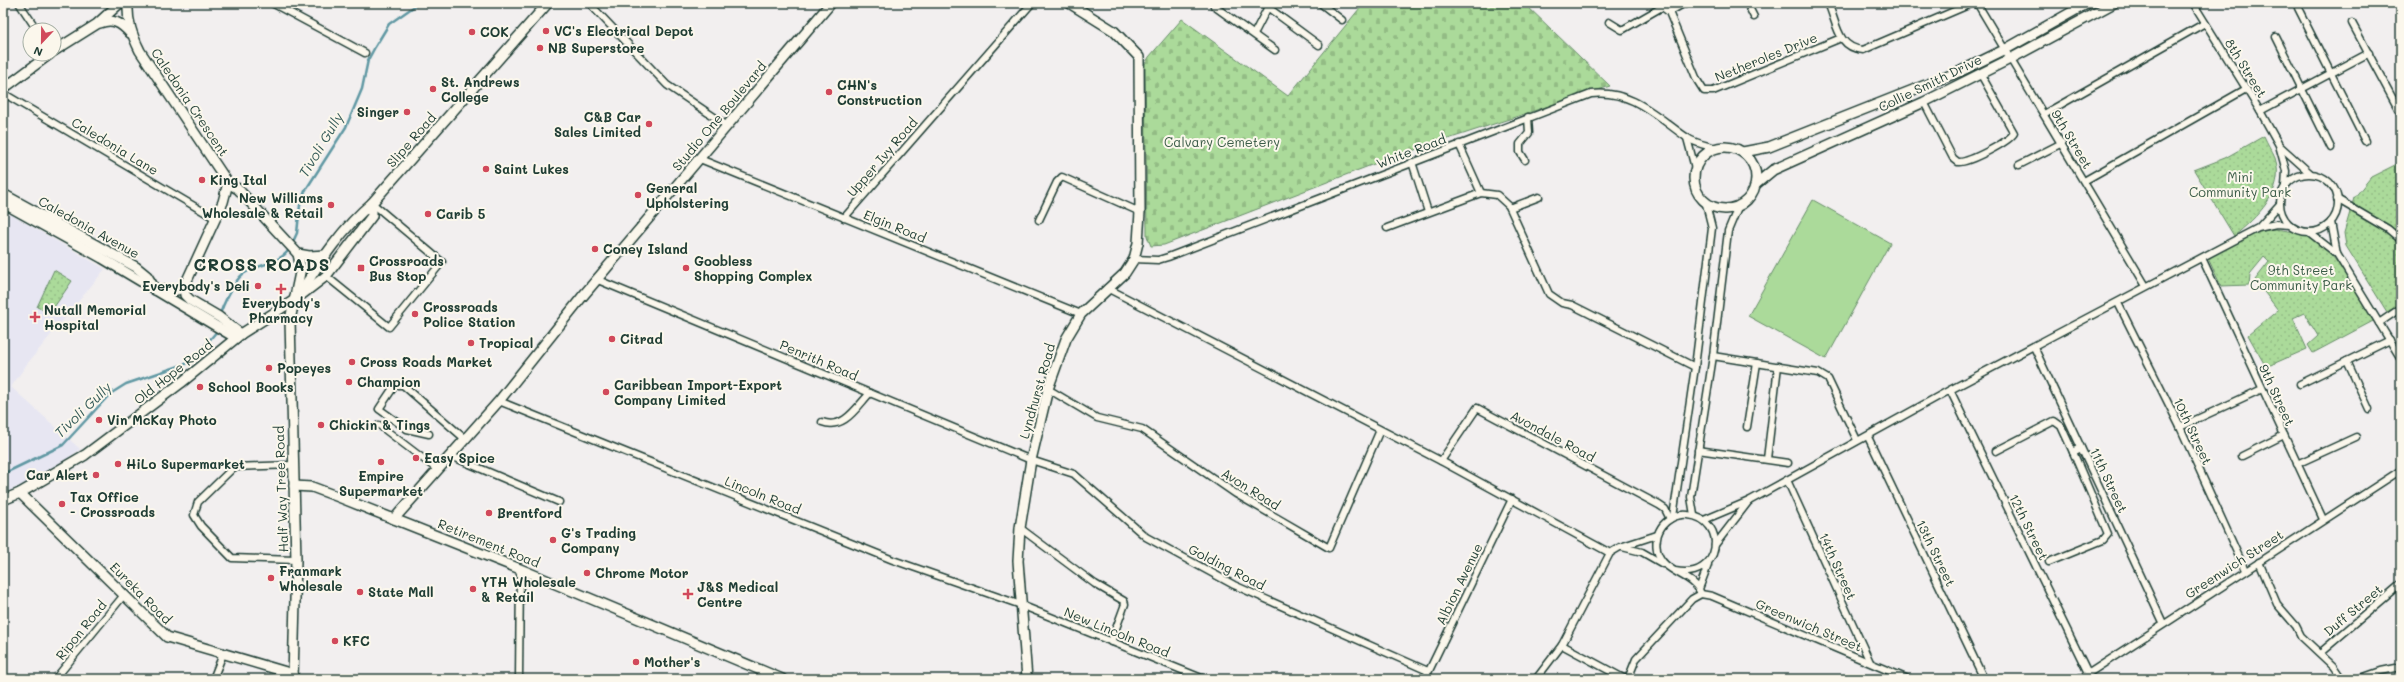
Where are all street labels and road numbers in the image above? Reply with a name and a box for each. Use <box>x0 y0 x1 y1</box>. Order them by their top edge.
street label: Netheroles Drive <box>1712 28 1820 85</box>
street label: 8th Street <box>2222 35 2271 101</box>
street label: Caledonia Crescent <box>148 44 233 159</box>
street label: Collie Smith Drive <box>1875 50 1984 115</box>
street label: Studio One Boulevard <box>668 57 769 174</box>
street label: 9th Street <box>2048 106 2097 172</box>
street label: Slipe Road <box>382 109 439 171</box>
street label: Caledonia Lane <box>69 113 162 178</box>
street label: Upper Ivy Road <box>843 114 921 200</box>
street label: White Road <box>1374 130 1448 172</box>
street label: Caledonia Avenue <box>36 192 143 261</box>
street label: Elgin Road <box>861 205 929 246</box>
street label: Old Hope Road <box>130 335 216 408</box>
street label: Penrith Road <box>778 335 861 384</box>
street label: Lyndhurst Road <box>1015 341 1058 441</box>
street label: 9th Street <box>2256 361 2299 429</box>
street label: 10th Street <box>2170 394 2217 467</box>
street label: Avondale Road <box>1508 406 1599 465</box>
street label: Half Way Tree Road <box>270 425 291 553</box>
street label: 11th Street <box>2087 444 2132 515</box>
street label: Avon Road <box>1219 464 1284 513</box>
street label: Lincoln Road <box>723 472 804 517</box>
street label: 12th Street <box>2006 491 2053 563</box>
street label: Retirement Road <box>436 514 543 571</box>
street label: 13th Street <box>1913 517 1960 589</box>
street label: Greenwich Street <box>2181 525 2286 602</box>
street label: 14th Street <box>1816 529 1861 602</box>
street label: Golding Road <box>1186 540 1269 593</box>
street label: Albion Avenue <box>1431 540 1486 627</box>
street label: Eureka Road <box>107 558 176 627</box>
street label: Duff Street <box>2320 580 2386 639</box>
street label: Greenwich Street <box>1753 594 1865 655</box>
street label: Ripon Road <box>51 596 110 663</box>
street label: New Lincoln Road <box>1062 603 1172 660</box>

